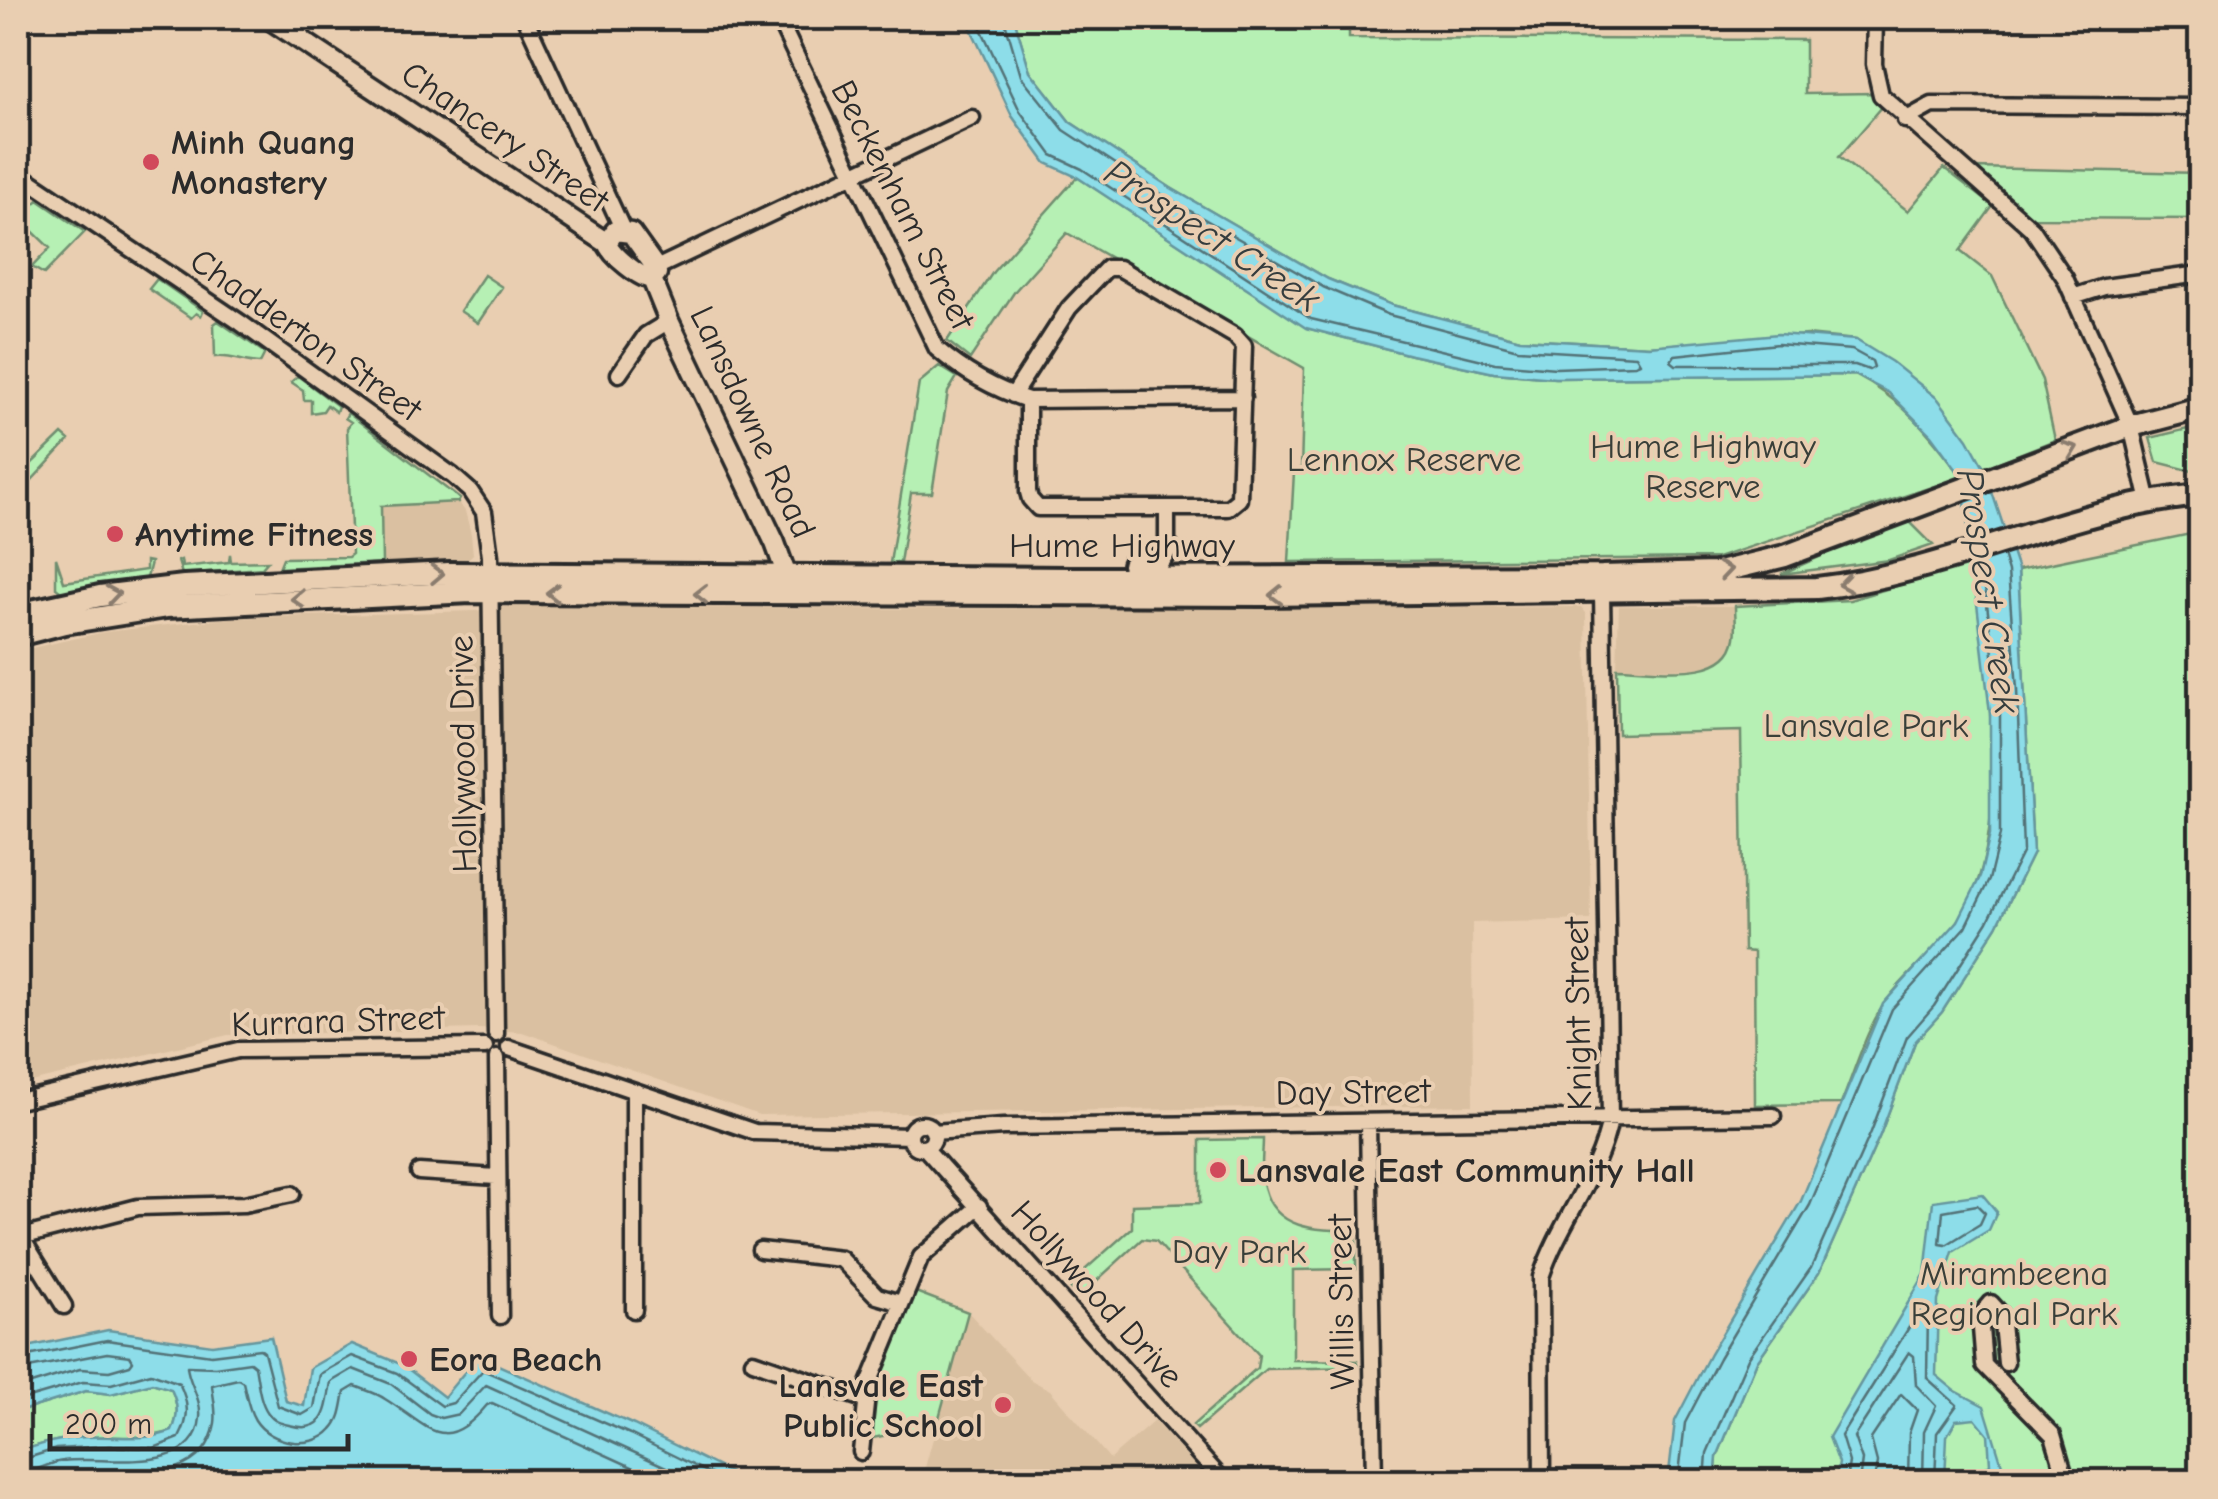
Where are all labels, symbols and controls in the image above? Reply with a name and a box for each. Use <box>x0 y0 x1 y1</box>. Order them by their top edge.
street label: Chancery Street <box>394 53 617 222</box>
street label: Beckenham Street <box>822 73 984 337</box>
place label: Minh Quang Monastery <box>171 122 356 203</box>
water label: Prospect Creek <box>1096 150 1328 322</box>
marker: Minh Quang Monastery <box>140 151 162 173</box>
street label: Chadderton Street <box>182 240 430 431</box>
street label: Lansdowne Road <box>681 300 825 544</box>
park label: Hume Highway Reserve <box>1590 426 1816 507</box>
park label: Lennox Reserve <box>1287 439 1521 480</box>
one-way arrow <box>2062 440 2079 461</box>
water label: Prospect Creek <box>1947 465 2029 717</box>
place label: Anytime Fitness <box>135 514 373 555</box>
marker: Anytime Fitness <box>104 523 126 545</box>
street label: Hume Highway <box>1009 525 1235 566</box>
one-way arrow <box>1716 561 1733 582</box>
one-way arrow <box>430 563 446 584</box>
one-way arrow <box>1837 573 1854 594</box>
one-way arrow <box>545 582 560 604</box>
one-way arrow <box>693 583 708 605</box>
one-way arrow <box>1267 584 1283 605</box>
one-way arrow <box>105 585 121 606</box>
one-way arrow <box>290 588 306 609</box>
street label: Hollywood Drive <box>440 635 486 873</box>
park label: Lansvale Park <box>1764 705 1968 746</box>
street label: Knight Street <box>1556 916 1600 1111</box>
street label: Kurrara Street <box>231 997 446 1045</box>
street label: Day Street <box>1275 1070 1432 1114</box>
place label: Lansvale East Community Hall <box>1238 1150 1695 1191</box>
marker: Lansvale East Community Hall <box>1207 1159 1229 1181</box>
street label: Hollywood Drive <box>1002 1192 1192 1396</box>
street label: Willis Street <box>1319 1213 1363 1390</box>
park label: Day Park <box>1172 1231 1306 1272</box>
park label: Mirambeena Regional Park <box>1911 1253 2117 1334</box>
place label: Eora Beach <box>429 1339 602 1380</box>
marker: Eora Beach <box>398 1348 420 1370</box>
place label: Lansvale East Public School <box>779 1365 984 1446</box>
scale bar <box>50 1389 348 1451</box>
marker: Lansvale East Public School <box>992 1394 1014 1416</box>
text: 200 m <box>65 1407 152 1442</box>

